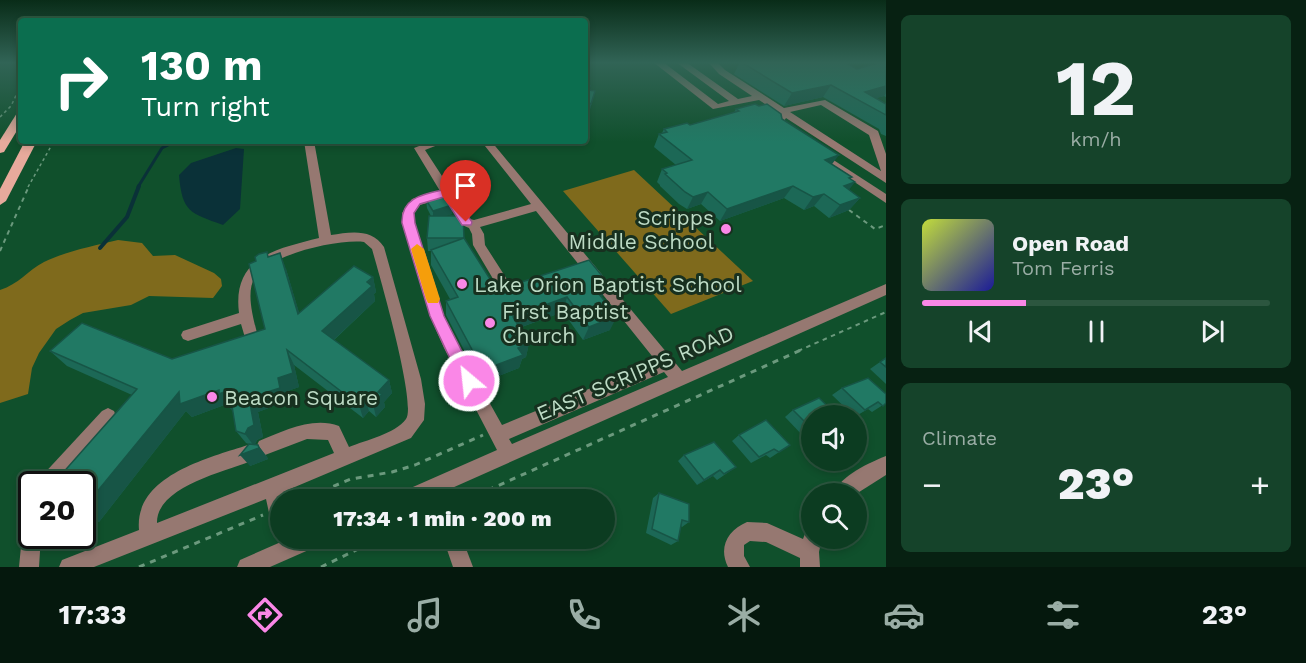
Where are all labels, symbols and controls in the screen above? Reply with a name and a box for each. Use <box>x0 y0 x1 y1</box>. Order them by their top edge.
text: 130 m <box>141 41 263 90</box>
icon: right <box>42 42 120 120</box>
text: 12 <box>1056 42 1136 134</box>
text: Turn right <box>141 91 270 123</box>
text: km/h <box>1070 127 1122 151</box>
pin <box>440 160 491 222</box>
icon: arrive <box>449 169 482 202</box>
place label: Scripps Middle School <box>569 205 715 254</box>
marker: Scripps Middle School <box>719 222 733 236</box>
text: Open Road <box>1012 231 1129 256</box>
text: Tom Ferris <box>1012 256 1115 280</box>
place label: Lake Orion Baptist School <box>474 272 742 297</box>
marker: Lake Orion Baptist School <box>455 277 469 291</box>
place label: First Baptist Church <box>502 299 629 348</box>
icon: previous <box>964 315 997 348</box>
icon: pause <box>1080 315 1113 348</box>
icon: next <box>1196 315 1229 348</box>
marker: First Baptist Church <box>483 316 497 330</box>
street label: EAST SCRIPPS ROAD <box>533 320 737 426</box>
position arrow <box>437 349 501 413</box>
place label: Beacon Square <box>224 385 378 410</box>
marker: Beacon Square <box>205 390 219 404</box>
map controls <box>801 405 867 549</box>
button: sound <box>801 405 867 471</box>
text: Climate <box>922 426 997 450</box>
text: 23° <box>1058 457 1134 510</box>
text: − <box>922 465 942 504</box>
text: + <box>1250 465 1270 504</box>
speed limit sign: 20 <box>18 471 96 549</box>
button: search <box>801 483 867 549</box>
text: 17:34 · 1 min · 200 m <box>333 506 552 531</box>
icon: directions <box>244 594 286 636</box>
icon: music <box>404 594 446 636</box>
icon: phone <box>563 594 605 636</box>
icon: climate <box>723 594 765 636</box>
icon: car <box>883 594 925 636</box>
icon: filters <box>1042 594 1084 636</box>
text: 17:33 <box>59 599 127 631</box>
text: 23° <box>1202 599 1247 631</box>

